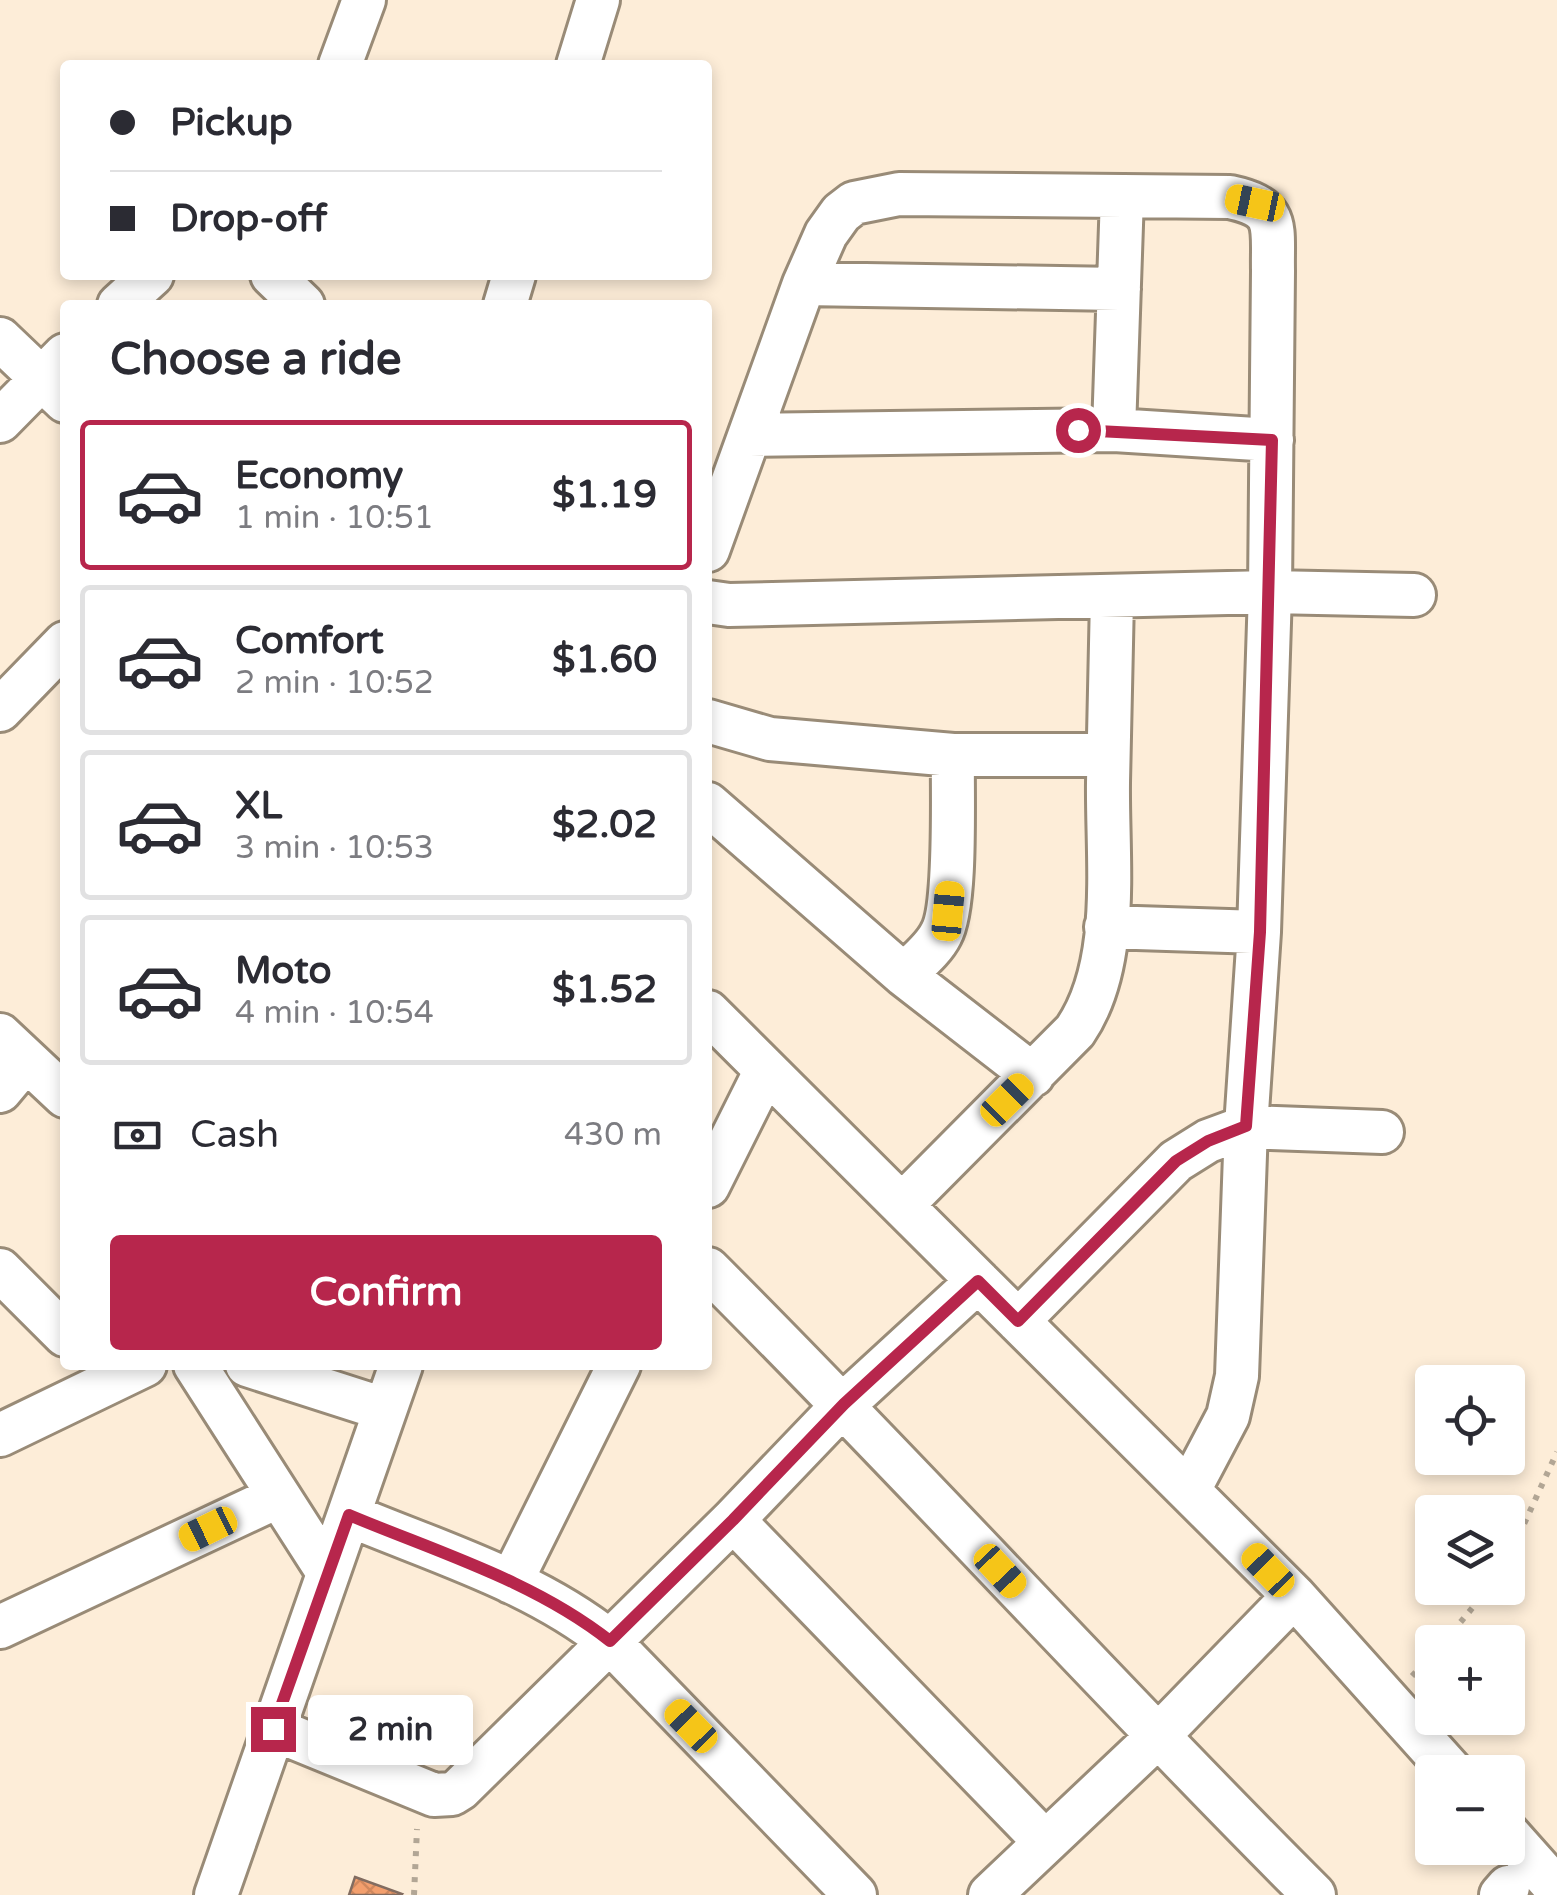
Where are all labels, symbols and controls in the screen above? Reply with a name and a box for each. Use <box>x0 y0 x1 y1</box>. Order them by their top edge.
text: Pickup <box>170 100 293 146</box>
car <box>1223 182 1287 224</box>
text: Drop-off <box>170 196 327 242</box>
text: Choose a ride <box>110 333 401 387</box>
route start <box>1056 408 1101 453</box>
icon: car <box>115 450 205 540</box>
text: Economy <box>235 453 403 499</box>
text: $1.19 <box>552 472 657 518</box>
text: 1 min · 10:51 <box>235 499 434 537</box>
icon: car <box>115 615 205 705</box>
text: Comfort <box>235 618 384 664</box>
text: $1.60 <box>552 637 657 683</box>
text: 2 min · 10:52 <box>235 664 434 702</box>
icon: car <box>115 780 205 870</box>
text: XL <box>235 783 282 829</box>
text: $2.02 <box>552 802 657 848</box>
text: 3 min · 10:53 <box>235 829 434 867</box>
car <box>930 880 966 942</box>
icon: car <box>115 945 205 1035</box>
text: Moto <box>235 948 331 994</box>
text: $1.52 <box>552 967 657 1013</box>
text: 4 min · 10:54 <box>235 994 434 1032</box>
car <box>975 1068 1039 1132</box>
icon: cash <box>110 1108 165 1163</box>
text: Cash <box>190 1112 279 1158</box>
text: 430 m <box>564 1116 662 1154</box>
button: Confirm <box>110 1235 662 1350</box>
map controls <box>1415 1365 1525 1865</box>
button: locate <box>1415 1365 1525 1475</box>
button: layers <box>1415 1495 1525 1605</box>
car <box>174 1502 242 1556</box>
car <box>1236 1538 1300 1602</box>
car <box>969 1539 1031 1603</box>
button: + <box>1415 1625 1525 1735</box>
callout: 2 min <box>308 1694 473 1764</box>
car <box>659 1694 723 1758</box>
route end <box>251 1707 296 1752</box>
text: 2 min <box>348 1711 433 1749</box>
button: − <box>1415 1755 1525 1865</box>

